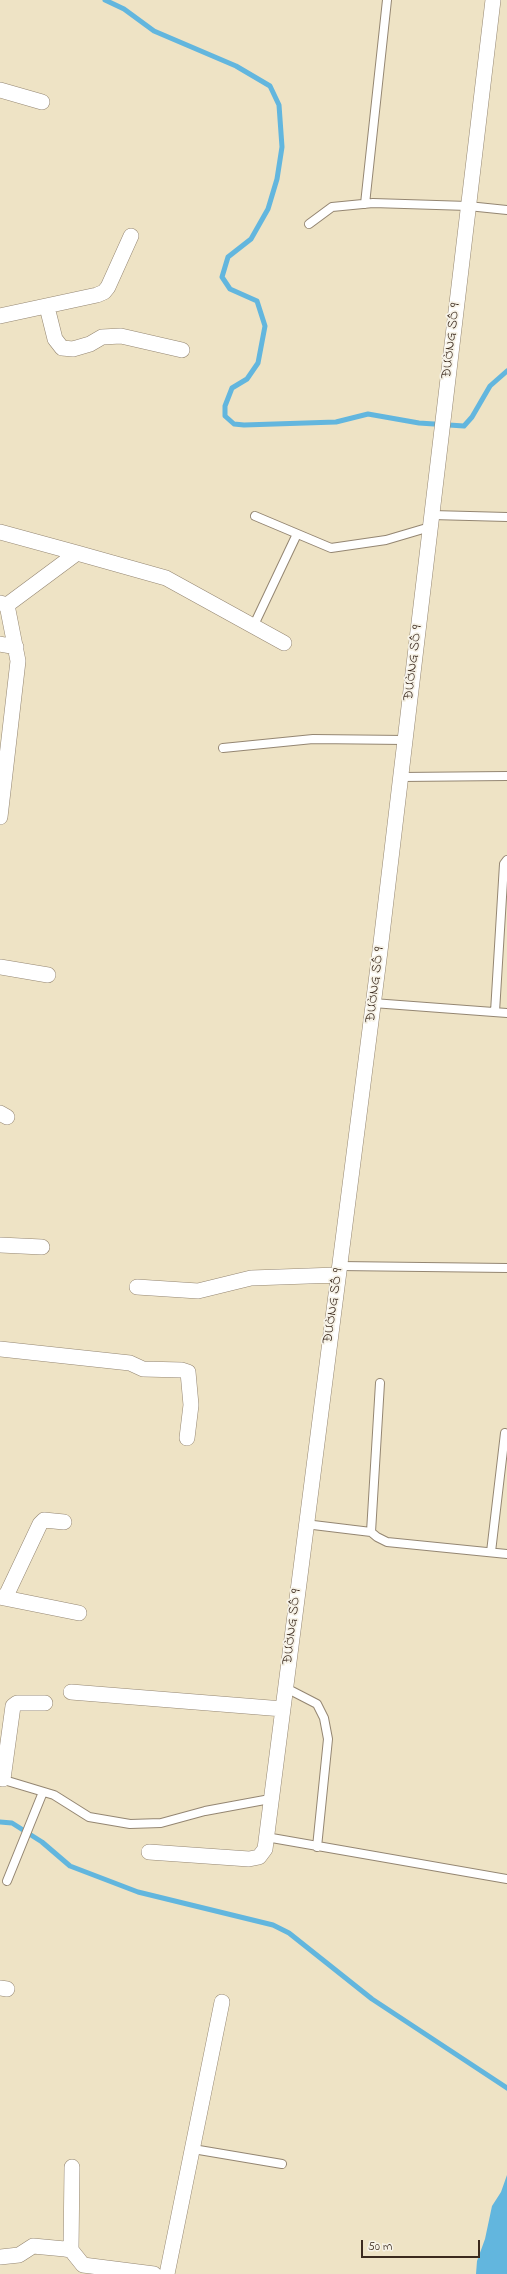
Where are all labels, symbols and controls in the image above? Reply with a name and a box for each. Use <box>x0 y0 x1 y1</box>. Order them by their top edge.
street label: ĐƯỜNG SỐ 9 <box>439 302 465 380</box>
street label: ĐƯỜNG SỐ 9 <box>401 624 427 702</box>
street label: ĐƯỜNG SỐ 9 <box>363 946 389 1024</box>
street label: ĐƯỜNG SỐ 9 <box>320 1267 348 1345</box>
street label: ĐƯỜNG SỐ 9 <box>280 1588 306 1666</box>
scale bar <box>363 2232 482 2258</box>
text: 50 m <box>368 2238 392 2256</box>

